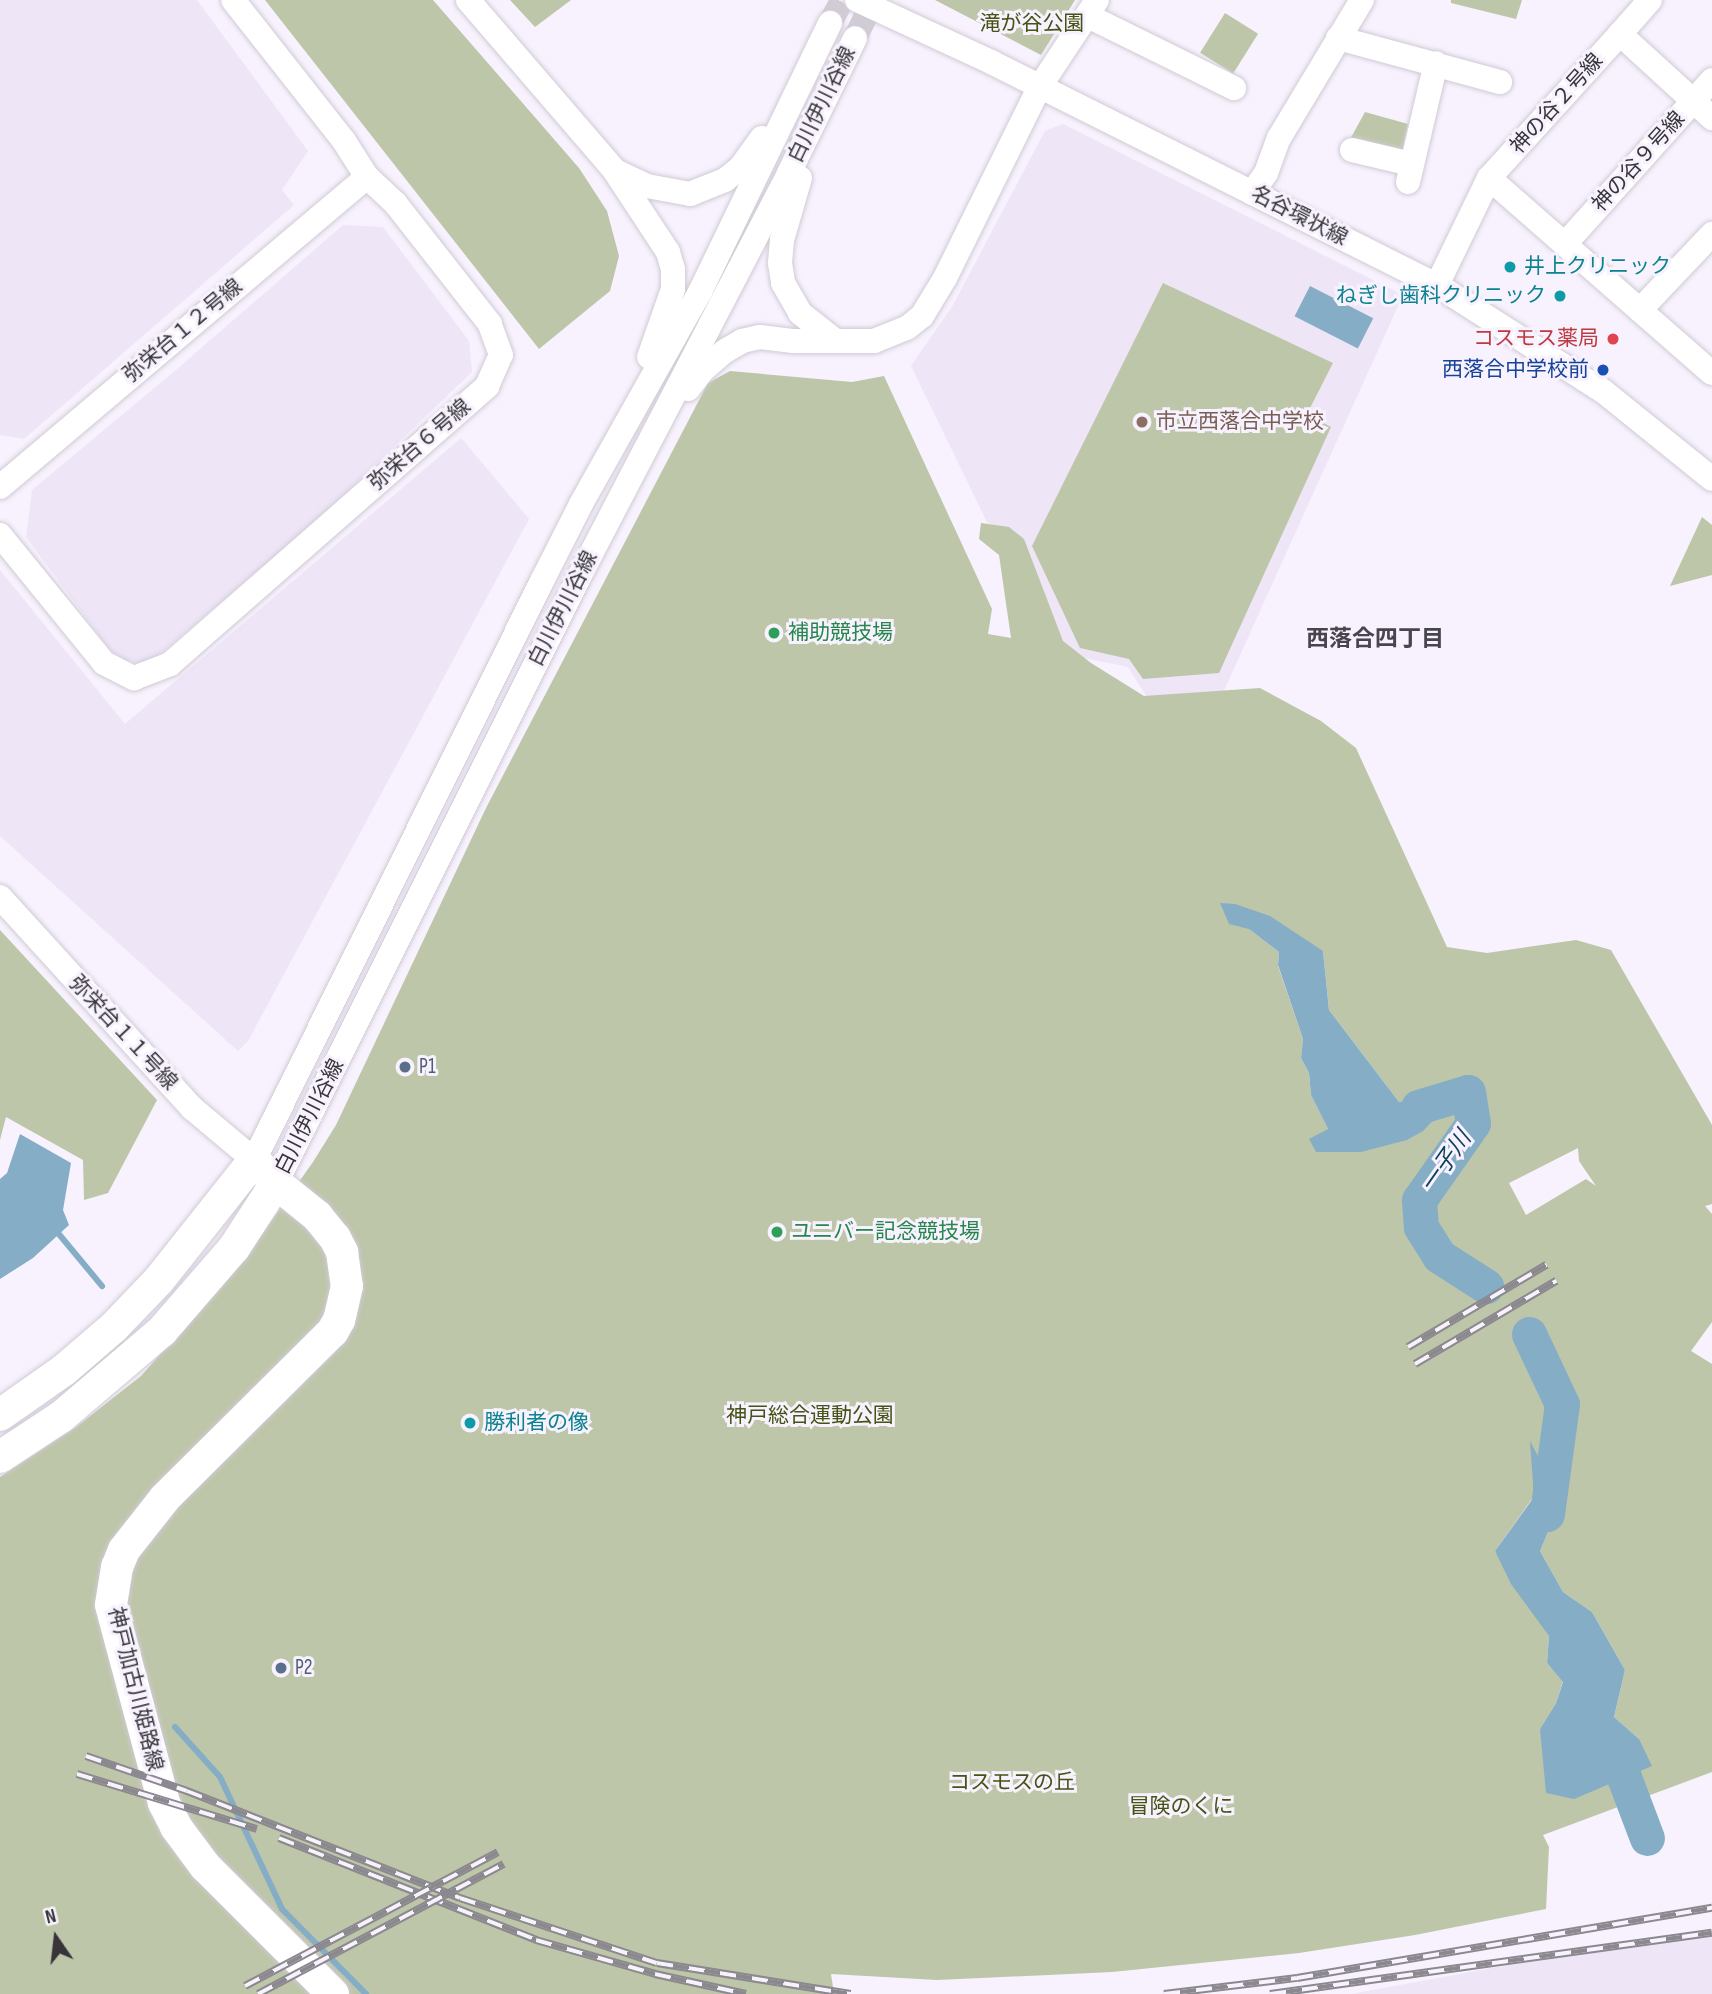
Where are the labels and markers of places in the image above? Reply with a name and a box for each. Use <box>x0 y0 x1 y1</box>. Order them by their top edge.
place label: 井上クリニック <box>1524 254 1671 280</box>
marker: 井上クリニック <box>1502 259 1518 275</box>
place label: ねぎし歯科クリニック <box>1336 283 1546 309</box>
marker: ねぎし歯科クリニック <box>1552 288 1568 304</box>
place label: コスモス薬局 <box>1473 326 1599 352</box>
marker: コスモス薬局 <box>1605 331 1621 347</box>
place label: 西落合中学校前 <box>1442 357 1589 383</box>
marker: 西落合中学校前 <box>1595 362 1611 378</box>
place label: 市立西落合中学校 <box>1156 409 1324 435</box>
marker: 市立西落合中学校 <box>1134 414 1150 430</box>
place label: 補助競技場 <box>788 620 893 646</box>
marker: 補助競技場 <box>766 625 782 641</box>
place label: P1 <box>419 1054 436 1080</box>
marker: P1 <box>397 1059 413 1075</box>
place label: ユニバー記念競技場 <box>791 1219 980 1245</box>
marker: ユニバー記念競技場 <box>769 1224 785 1240</box>
place label: 勝利者の像 <box>484 1410 589 1436</box>
marker: 勝利者の像 <box>462 1415 478 1431</box>
place label: P2 <box>295 1655 312 1681</box>
marker: P2 <box>273 1660 289 1676</box>

